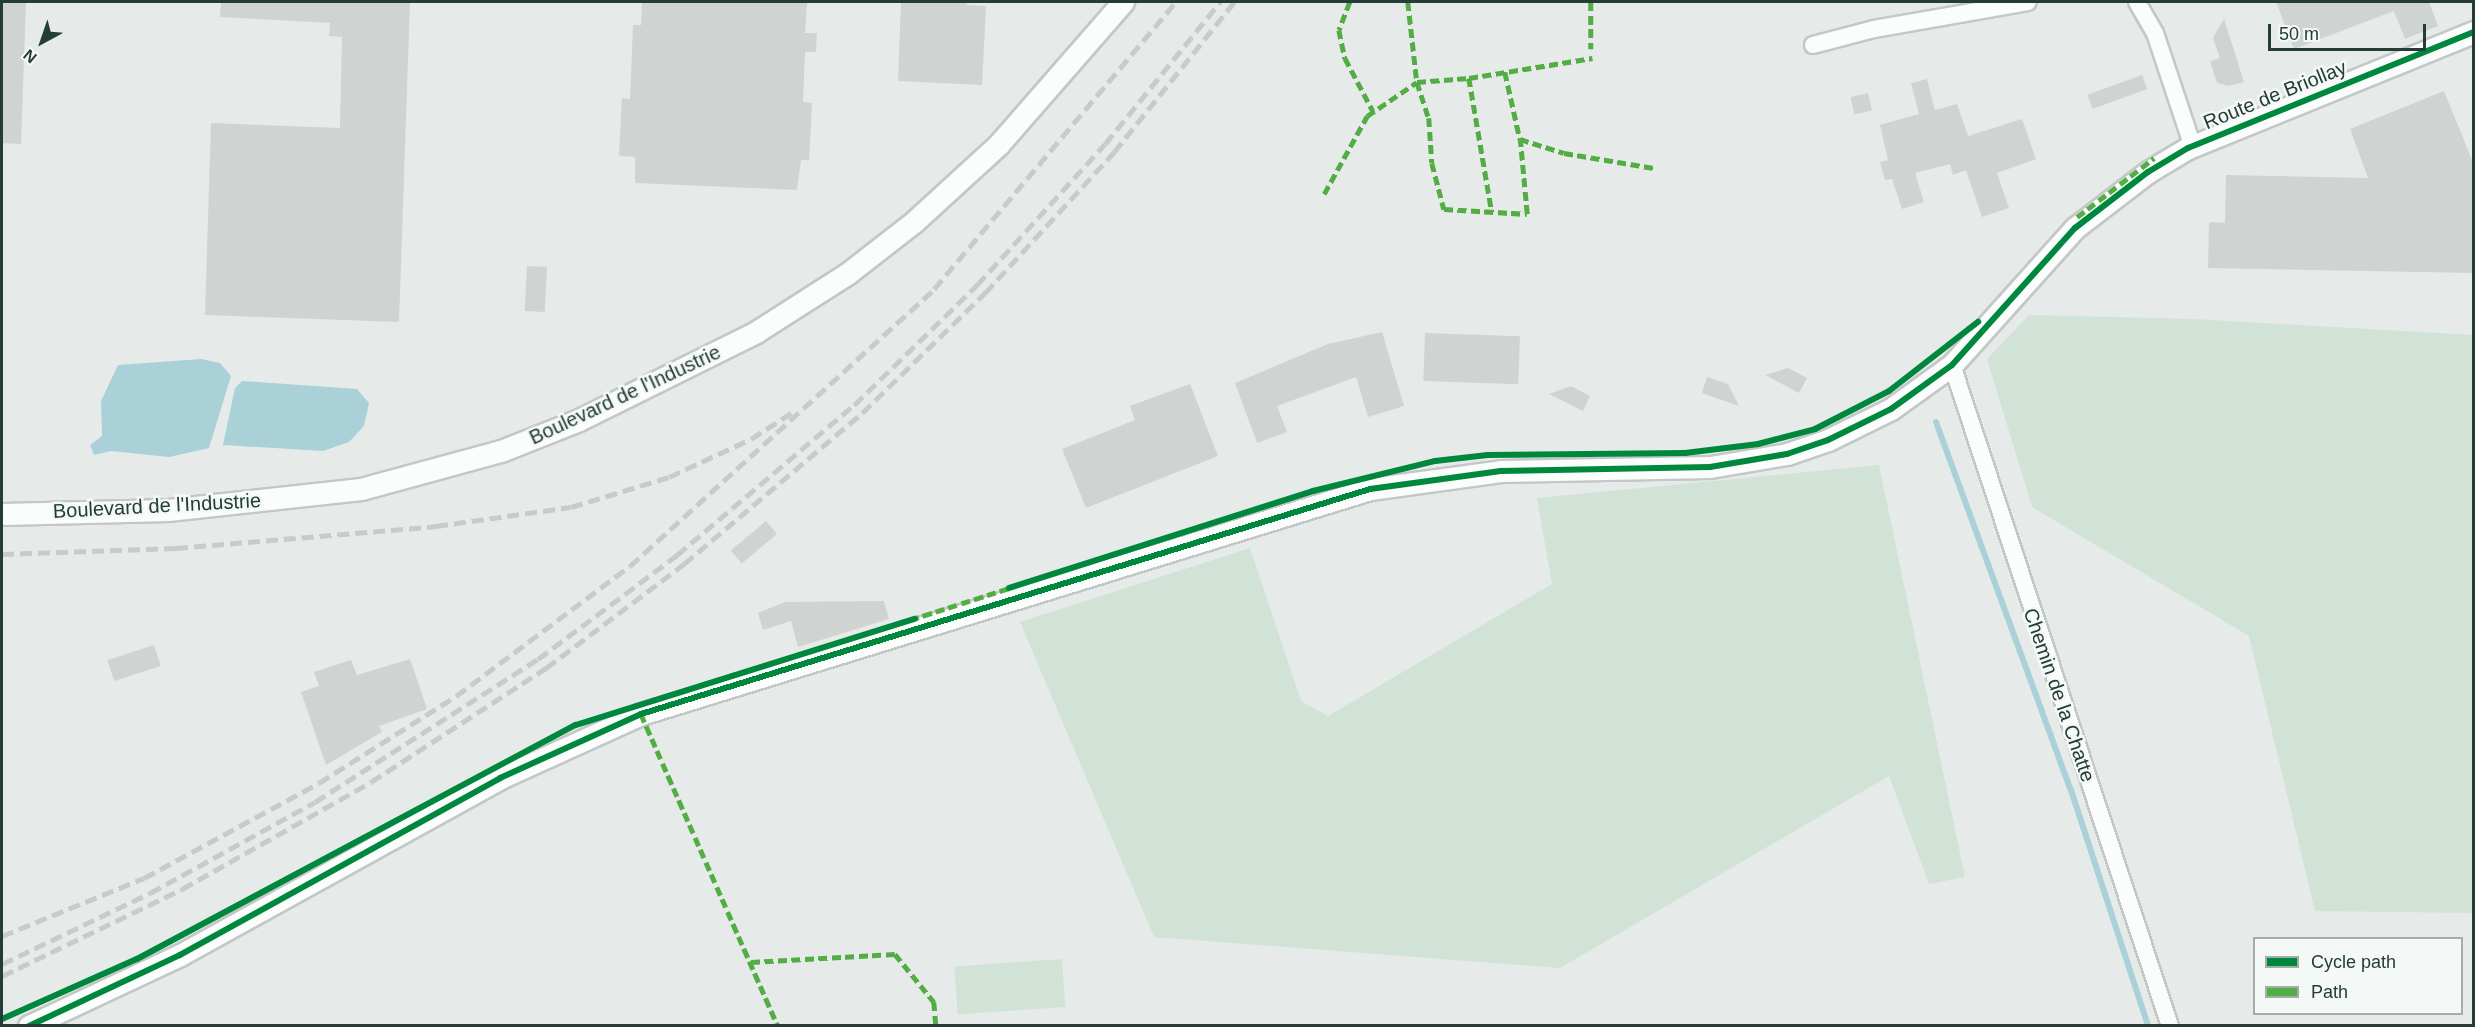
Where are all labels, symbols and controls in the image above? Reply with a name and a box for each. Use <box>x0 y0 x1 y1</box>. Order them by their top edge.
north arrow <box>12 12 72 72</box>
scale bar <box>2271 12 2428 50</box>
text: 50 m <box>2279 24 2319 44</box>
text: N <box>20 46 40 66</box>
street label: Route de Briollay <box>2200 55 2350 135</box>
street label: Boulevard de l'Industrie <box>525 340 725 450</box>
street label: Boulevard de l'Industrie <box>52 489 262 523</box>
street label: Chemin de la Chatte <box>2018 605 2100 785</box>
legend <box>2253 937 2463 1015</box>
text: Cycle path <box>2311 952 2396 972</box>
text: Path <box>2311 982 2348 1002</box>

